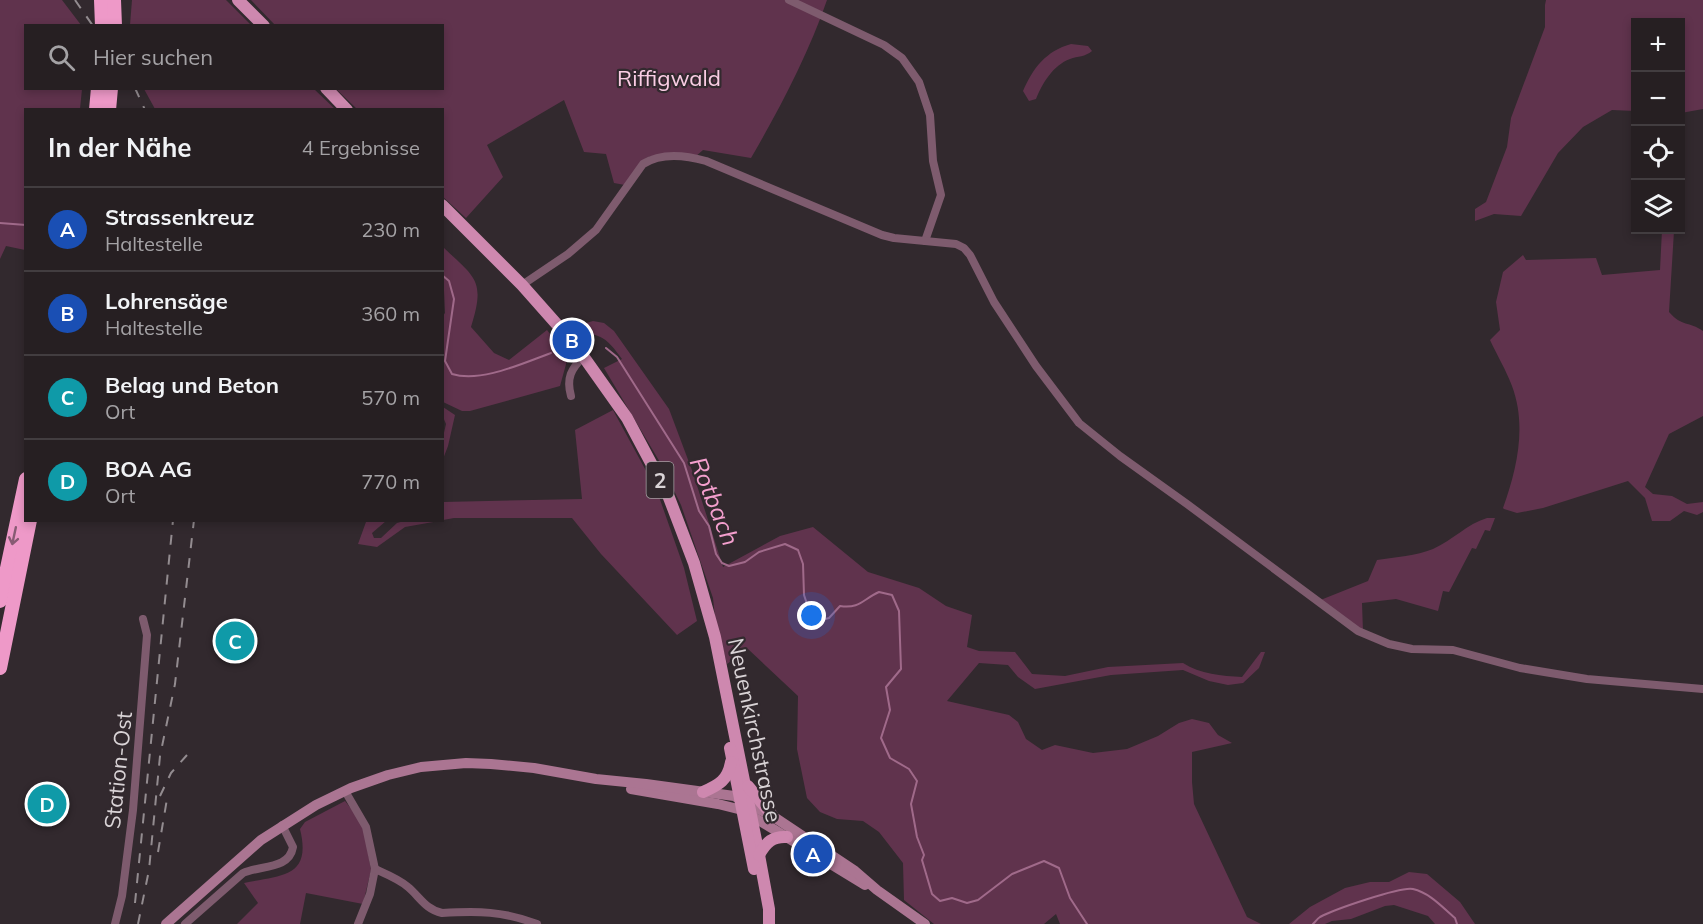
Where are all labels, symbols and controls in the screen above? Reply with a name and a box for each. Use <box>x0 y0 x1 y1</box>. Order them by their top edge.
map controls <box>1631 18 1685 234</box>
button: + <box>1631 18 1685 72</box>
search box <box>24 24 444 90</box>
icon: search <box>45 41 78 74</box>
text: Hier suchen <box>93 43 213 71</box>
park label: Riffigwald <box>617 64 721 92</box>
button: − <box>1631 72 1685 126</box>
button: locate <box>1631 126 1685 180</box>
text: In der Nähe <box>48 131 192 164</box>
text: 4 Ergebnisse <box>302 135 420 160</box>
button: layers <box>1631 180 1685 234</box>
text: Strassenkreuz <box>105 203 254 231</box>
text: A <box>60 217 75 242</box>
text: 230 m <box>361 217 420 242</box>
text: Haltestelle <box>105 231 203 256</box>
text: Lohrensäge <box>105 287 228 315</box>
text: B <box>61 301 74 326</box>
text: 360 m <box>361 301 420 326</box>
text: Haltestelle <box>105 315 203 340</box>
pin: B <box>552 318 592 362</box>
text: Belag und Beton <box>105 371 279 399</box>
text: C <box>61 385 74 410</box>
text: 570 m <box>361 385 420 410</box>
text: Ort <box>105 399 135 424</box>
water label: Rotbach <box>684 452 746 550</box>
text: BOA AG <box>105 455 192 483</box>
road number: 2 <box>646 462 674 498</box>
text: D <box>60 469 75 494</box>
text: 770 m <box>361 469 420 494</box>
text: Ort <box>105 483 135 508</box>
one-way arrow <box>7 526 19 545</box>
your location <box>797 601 826 630</box>
pin: C <box>216 618 254 664</box>
street label: Neuenkirchstrasse <box>722 635 788 825</box>
street label: Station-Ost <box>98 710 138 830</box>
pin: D <box>28 782 66 826</box>
pin: A <box>794 832 832 876</box>

